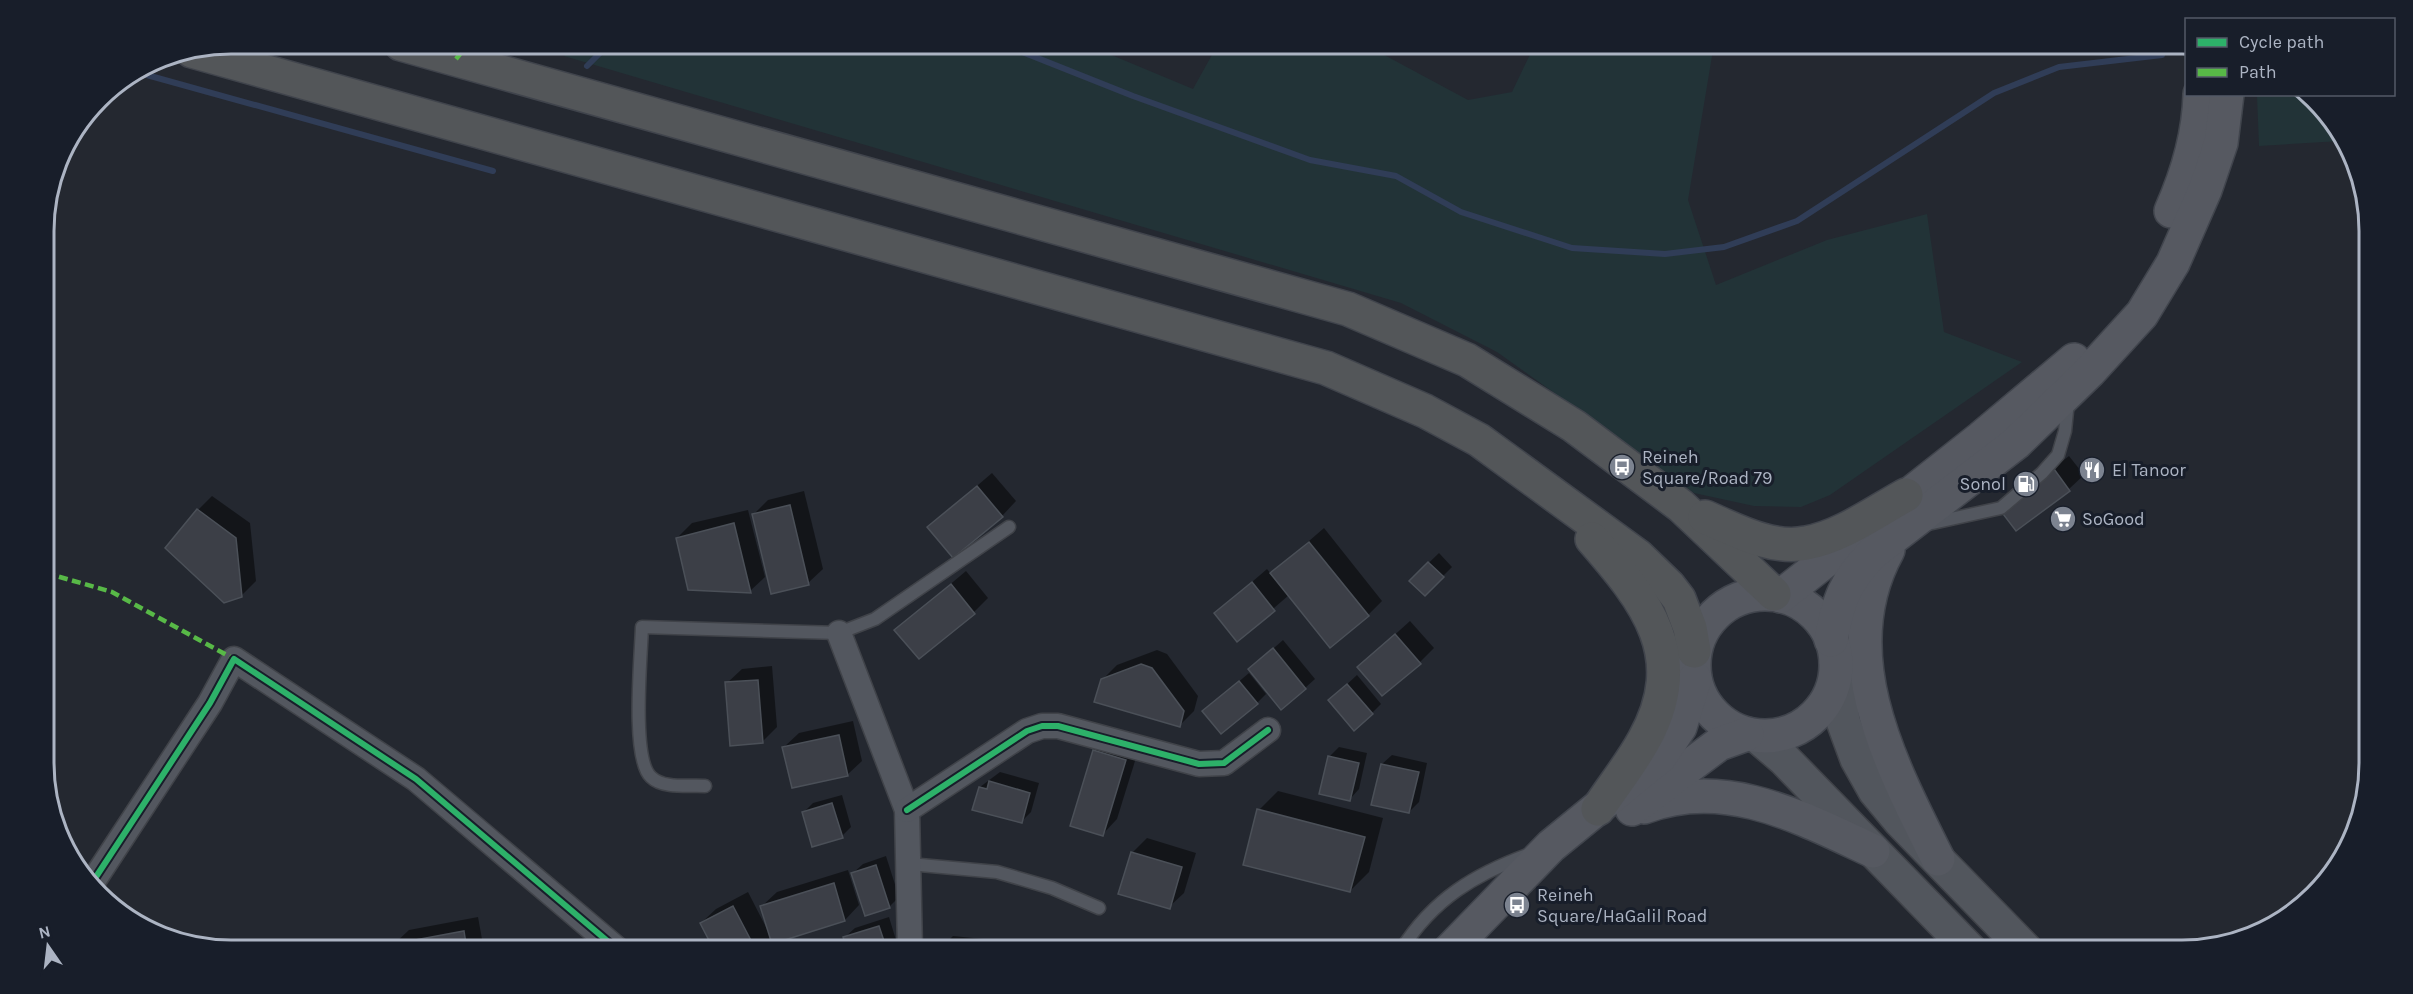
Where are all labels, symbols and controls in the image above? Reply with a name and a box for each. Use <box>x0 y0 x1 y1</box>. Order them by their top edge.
legend <box>2185 18 2395 96</box>
text: Cycle path <box>2239 31 2324 53</box>
text: Path <box>2239 61 2277 83</box>
place label: Reineh Square/Road 79 <box>1642 446 1772 489</box>
bus stop icon: Reineh Square/Road 79 <box>1607 452 1637 482</box>
restaurant icon: El Tanoor <box>2077 455 2107 485</box>
place label: El Tanoor <box>2112 459 2186 481</box>
fuel station icon: Sonol <box>2011 469 2041 499</box>
place label: Sonol <box>1960 473 2006 495</box>
supermarket icon: SoGood <box>2048 504 2078 534</box>
place label: SoGood <box>2082 508 2145 530</box>
place label: Reineh Square/HaGalil Road <box>1537 884 1707 927</box>
bus stop icon: Reineh Square/HaGalil Road <box>1502 890 1532 920</box>
north arrow <box>18 916 78 976</box>
text: N <box>37 921 52 943</box>

